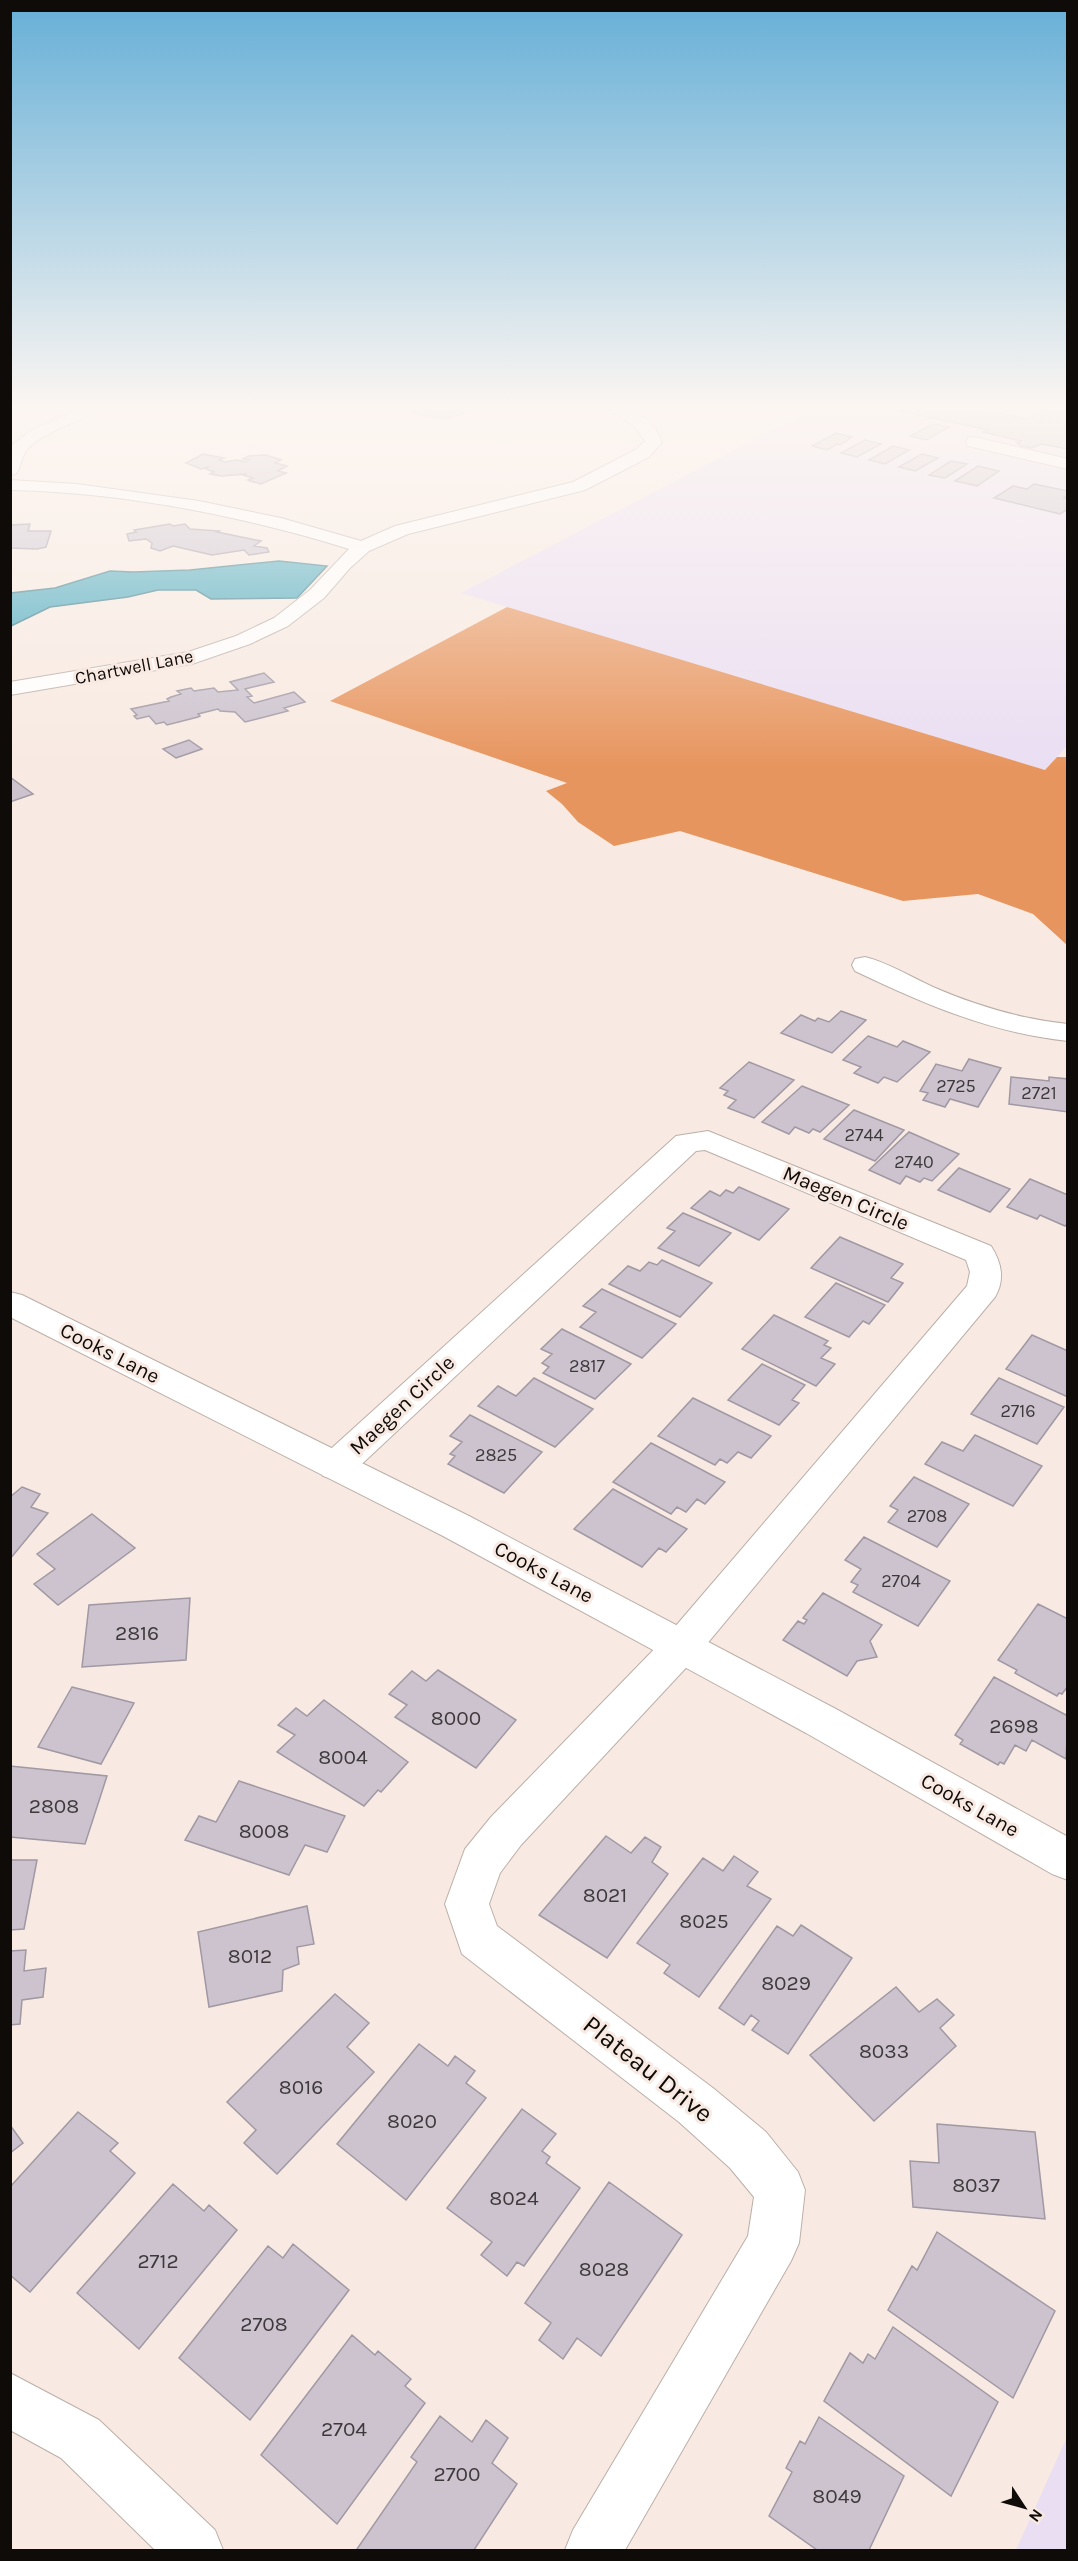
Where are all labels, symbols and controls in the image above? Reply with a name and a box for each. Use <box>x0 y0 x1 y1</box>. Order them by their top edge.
street label: Chartwell Lane <box>73 645 195 689</box>
house number: 2725 <box>936 1075 976 1097</box>
house number: 2721 <box>1021 1082 1057 1104</box>
house number: 2744 <box>845 1124 884 1146</box>
house number: 2740 <box>894 1151 934 1173</box>
street label: Maegen Circle <box>779 1161 913 1235</box>
street label: Cooks Lane <box>56 1318 164 1388</box>
street label: Maegen Circle <box>345 1350 459 1460</box>
house number: 2817 <box>569 1355 605 1377</box>
house number: 2716 <box>1000 1400 1036 1422</box>
house number: 2825 <box>475 1444 517 1466</box>
house number: 2708 <box>907 1505 947 1527</box>
street label: Cooks Lane <box>490 1536 598 1608</box>
house number: 2704 <box>881 1570 921 1592</box>
house number: 2816 <box>115 1621 159 1645</box>
house number: 8000 <box>431 1706 481 1730</box>
house number: 2698 <box>989 1714 1039 1738</box>
house number: 8004 <box>318 1745 368 1769</box>
street label: Cooks Lane <box>917 1768 1023 1842</box>
house number: 2808 <box>29 1794 79 1818</box>
house number: 8008 <box>239 1819 289 1843</box>
house number: 8021 <box>583 1883 627 1907</box>
house number: 8025 <box>679 1909 729 1933</box>
house number: 8012 <box>228 1944 272 1968</box>
house number: 8029 <box>761 1971 811 1995</box>
street label: Plateau Drive <box>577 2009 719 2129</box>
house number: 8033 <box>859 2039 909 2063</box>
house number: 8016 <box>279 2075 323 2099</box>
house number: 8020 <box>387 2109 437 2133</box>
house number: 8037 <box>952 2173 1000 2197</box>
house number: 8024 <box>489 2186 539 2210</box>
house number: 2712 <box>137 2249 179 2273</box>
house number: 8028 <box>579 2257 629 2281</box>
house number: 2708 <box>240 2312 288 2336</box>
house number: 2704 <box>321 2417 367 2441</box>
house number: 2700 <box>434 2462 480 2486</box>
north arrow <box>994 2477 1054 2537</box>
house number: 8049 <box>812 2484 862 2508</box>
text: N <box>1025 2505 1047 2526</box>

